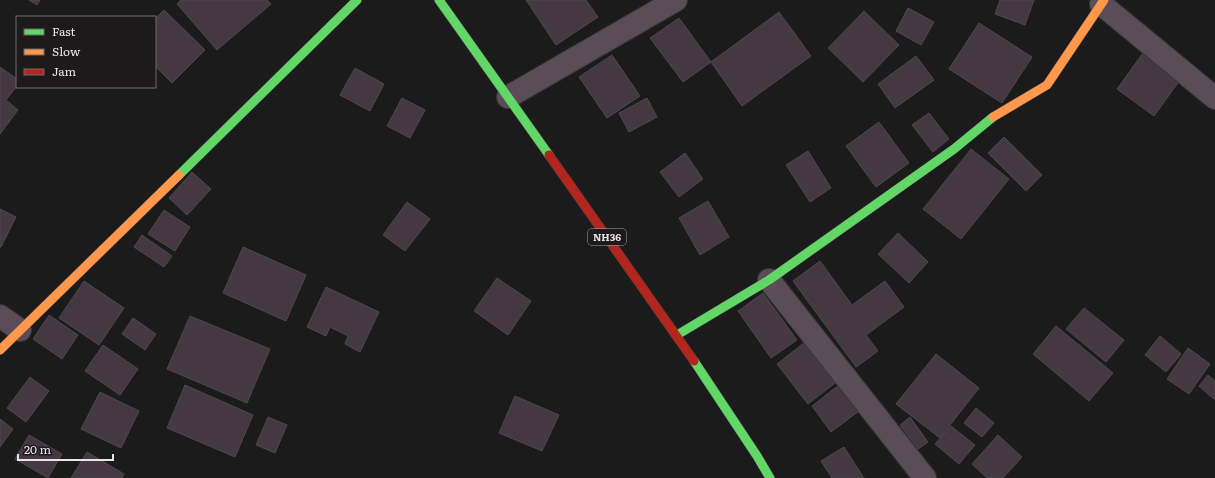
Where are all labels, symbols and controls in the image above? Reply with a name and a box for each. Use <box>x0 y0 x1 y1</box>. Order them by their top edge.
legend <box>16 16 156 88</box>
text: Fast <box>52 22 76 40</box>
text: Slow <box>52 42 81 60</box>
text: Jam <box>52 62 77 80</box>
road number: NH36 <box>588 229 626 245</box>
scale bar <box>18 436 113 462</box>
text: 20 m <box>24 440 51 458</box>

